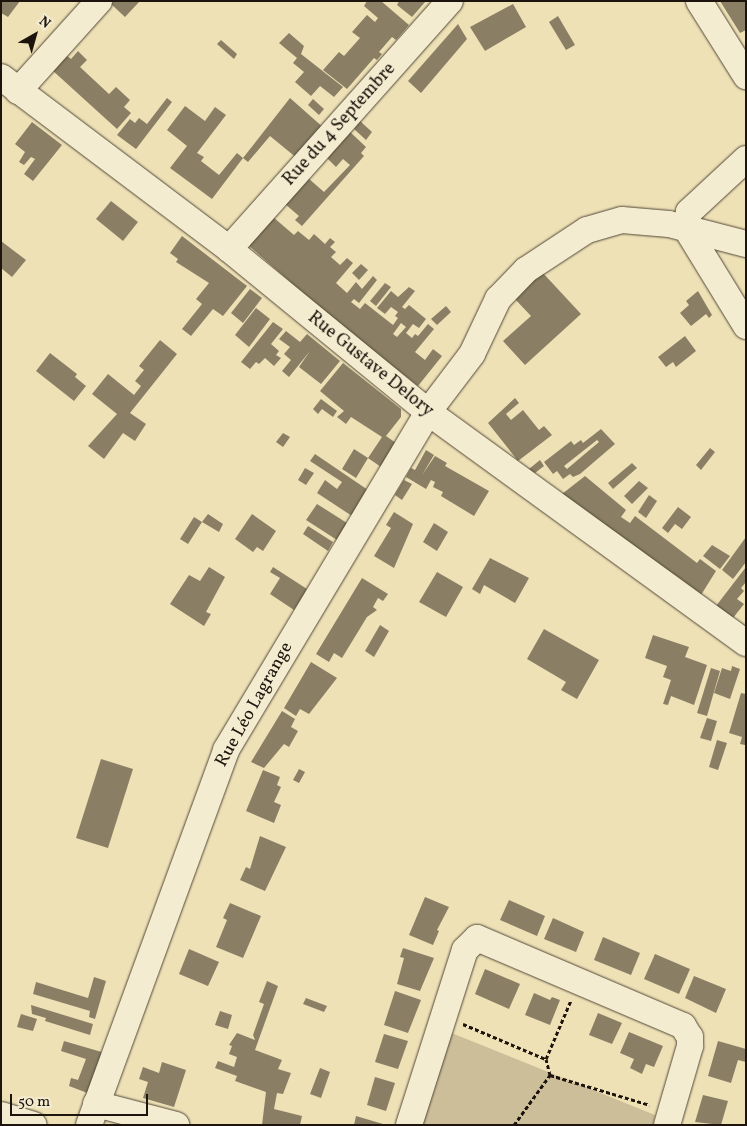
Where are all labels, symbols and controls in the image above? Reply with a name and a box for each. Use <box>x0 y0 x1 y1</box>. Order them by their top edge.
north arrow <box>10 10 60 60</box>
text: N <box>35 12 54 33</box>
street label: Rue du 4 Septembre <box>279 59 401 191</box>
street label: Rue Gustave Delory <box>303 308 437 422</box>
street label: Rue Léo Lagrange <box>212 639 298 771</box>
scale bar <box>12 1084 150 1116</box>
text: 50 m <box>18 1092 50 1113</box>

